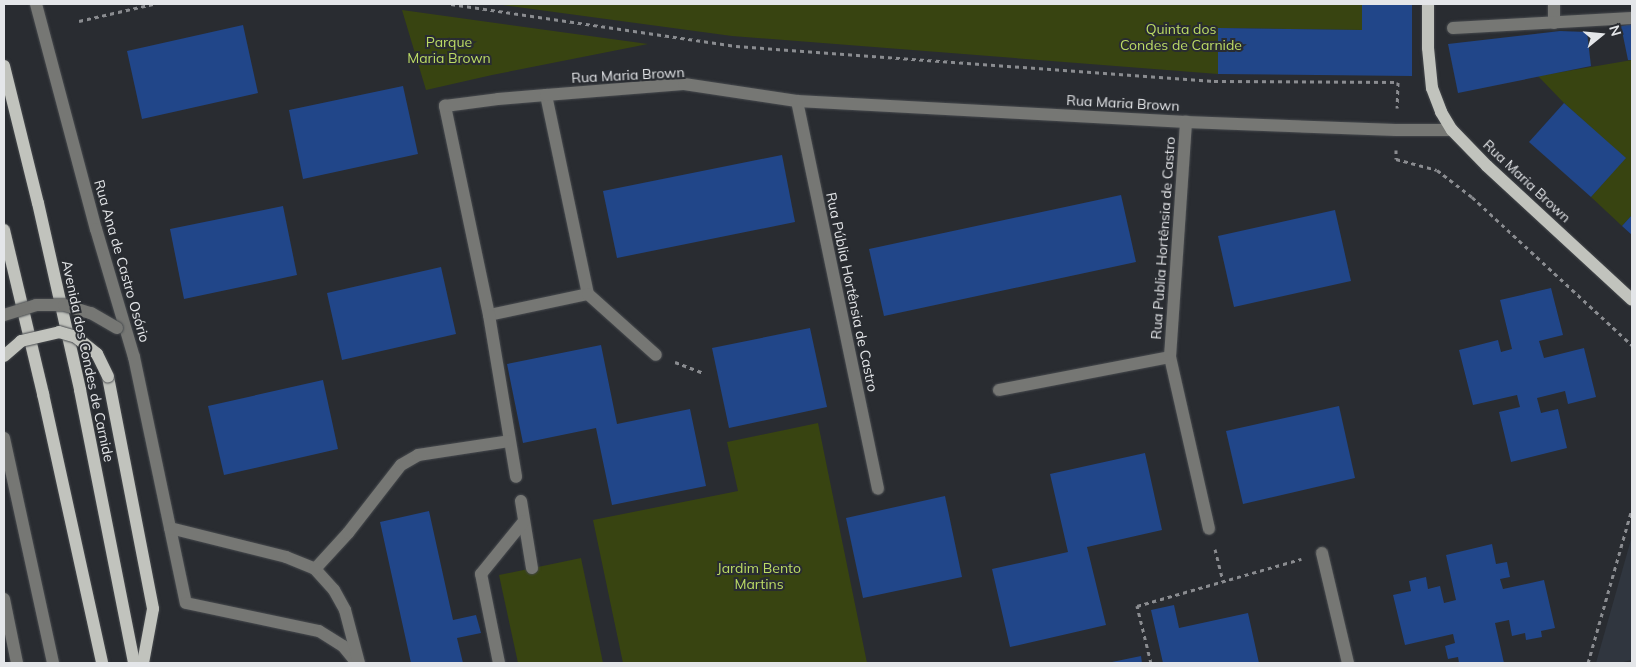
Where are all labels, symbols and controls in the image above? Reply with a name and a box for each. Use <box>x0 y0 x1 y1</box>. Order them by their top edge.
north arrow <box>1576 10 1626 60</box>
park label: Quinta dos Condes de Carnide <box>1120 21 1242 54</box>
text: N <box>1605 23 1625 38</box>
park label: Parque Maria Brown <box>407 34 491 66</box>
street label: Rua Maria Brown <box>571 64 685 86</box>
street label: Rua Maria Brown <box>1066 92 1180 114</box>
street label: Rua Publia Hortênsia de Castro <box>1148 136 1178 340</box>
street label: Rua Maria Brown <box>1480 136 1574 226</box>
street label: Rua Ana de Castro Osório <box>91 178 153 344</box>
street label: Rua Públia Hortênsia de Castro <box>823 191 881 393</box>
street label: Avenida dos Condes de Carnide <box>58 259 118 463</box>
park label: Jardim Bento Martins <box>717 560 801 592</box>

